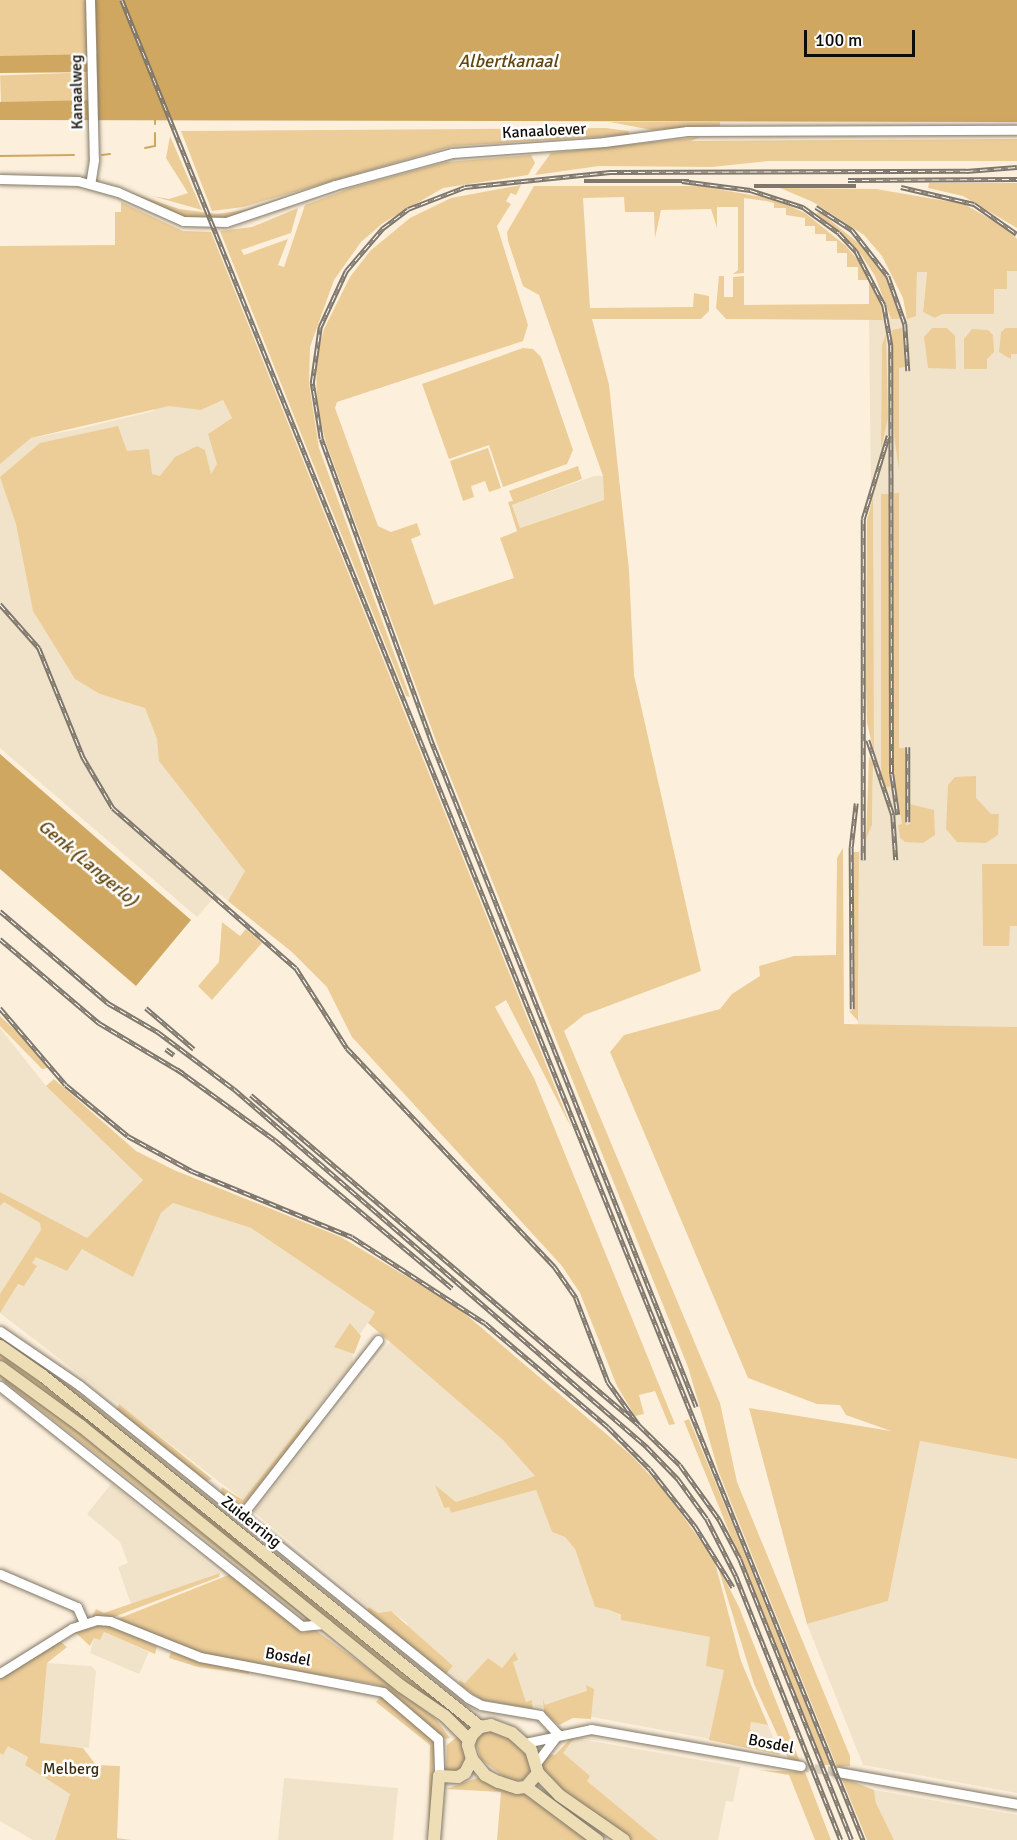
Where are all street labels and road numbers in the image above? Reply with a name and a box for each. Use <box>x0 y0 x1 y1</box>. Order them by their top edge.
street label: Kanaalweg <box>67 54 87 130</box>
street label: Kanaaloever <box>501 119 587 143</box>
street label: Zuiderring <box>217 1492 285 1552</box>
street label: Bosdel <box>264 1644 312 1670</box>
street label: Bosdel <box>747 1730 795 1758</box>

